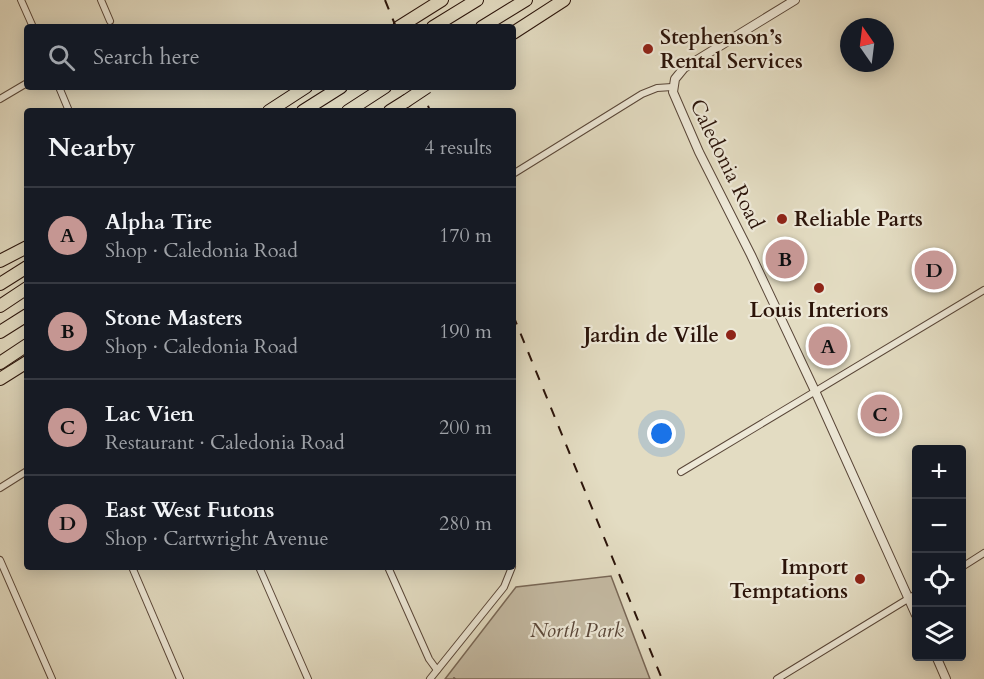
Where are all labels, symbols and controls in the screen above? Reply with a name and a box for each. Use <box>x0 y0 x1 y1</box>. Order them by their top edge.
north arrow <box>840 18 894 72</box>
place label: Stephenson’s Rental Services <box>660 23 803 76</box>
search box <box>24 24 516 90</box>
icon: search <box>45 41 78 74</box>
text: Search here <box>93 42 200 72</box>
marker: Stephenson’s Rental Services <box>641 42 655 56</box>
street label: Caledonia Road <box>683 94 771 234</box>
text: Nearby <box>48 130 136 165</box>
text: 4 results <box>424 134 492 161</box>
place label: Reliable Parts <box>794 205 923 234</box>
text: Alpha Tire <box>105 207 212 237</box>
marker: Reliable Parts <box>775 212 789 226</box>
text: A <box>60 222 75 249</box>
text: 170 m <box>439 222 492 249</box>
pin: B <box>766 236 804 282</box>
text: Shop · Caledonia Road <box>105 237 298 264</box>
pin: D <box>914 248 954 292</box>
marker: Louis Interiors <box>812 281 826 295</box>
place label: Louis Interiors <box>749 296 889 325</box>
text: Stone Masters <box>105 303 242 333</box>
text: B <box>60 318 75 345</box>
text: 190 m <box>439 318 492 345</box>
place label: Jardin de Ville <box>581 321 719 350</box>
pin: A <box>808 324 848 368</box>
marker: Jardin de Ville <box>724 328 738 342</box>
text: Shop · Caledonia Road <box>105 333 298 360</box>
pin: C <box>860 392 900 436</box>
text: Lac Vien <box>105 399 194 429</box>
text: C <box>60 414 75 441</box>
text: 200 m <box>439 414 492 441</box>
your location <box>647 419 676 448</box>
text: Restaurant · Caledonia Road <box>105 429 345 456</box>
map controls <box>912 445 966 661</box>
button: + <box>912 445 966 499</box>
text: East West Futons <box>105 495 274 525</box>
button: − <box>912 499 966 553</box>
text: D <box>59 510 76 537</box>
text: 280 m <box>439 510 492 537</box>
text: Shop · Cartwright Avenue <box>105 525 329 552</box>
place label: Import Temptations <box>729 553 849 606</box>
button: locate <box>912 553 966 607</box>
marker: Import Temptations <box>853 572 867 586</box>
button: layers <box>912 607 966 661</box>
park label: North Park <box>530 616 625 645</box>

